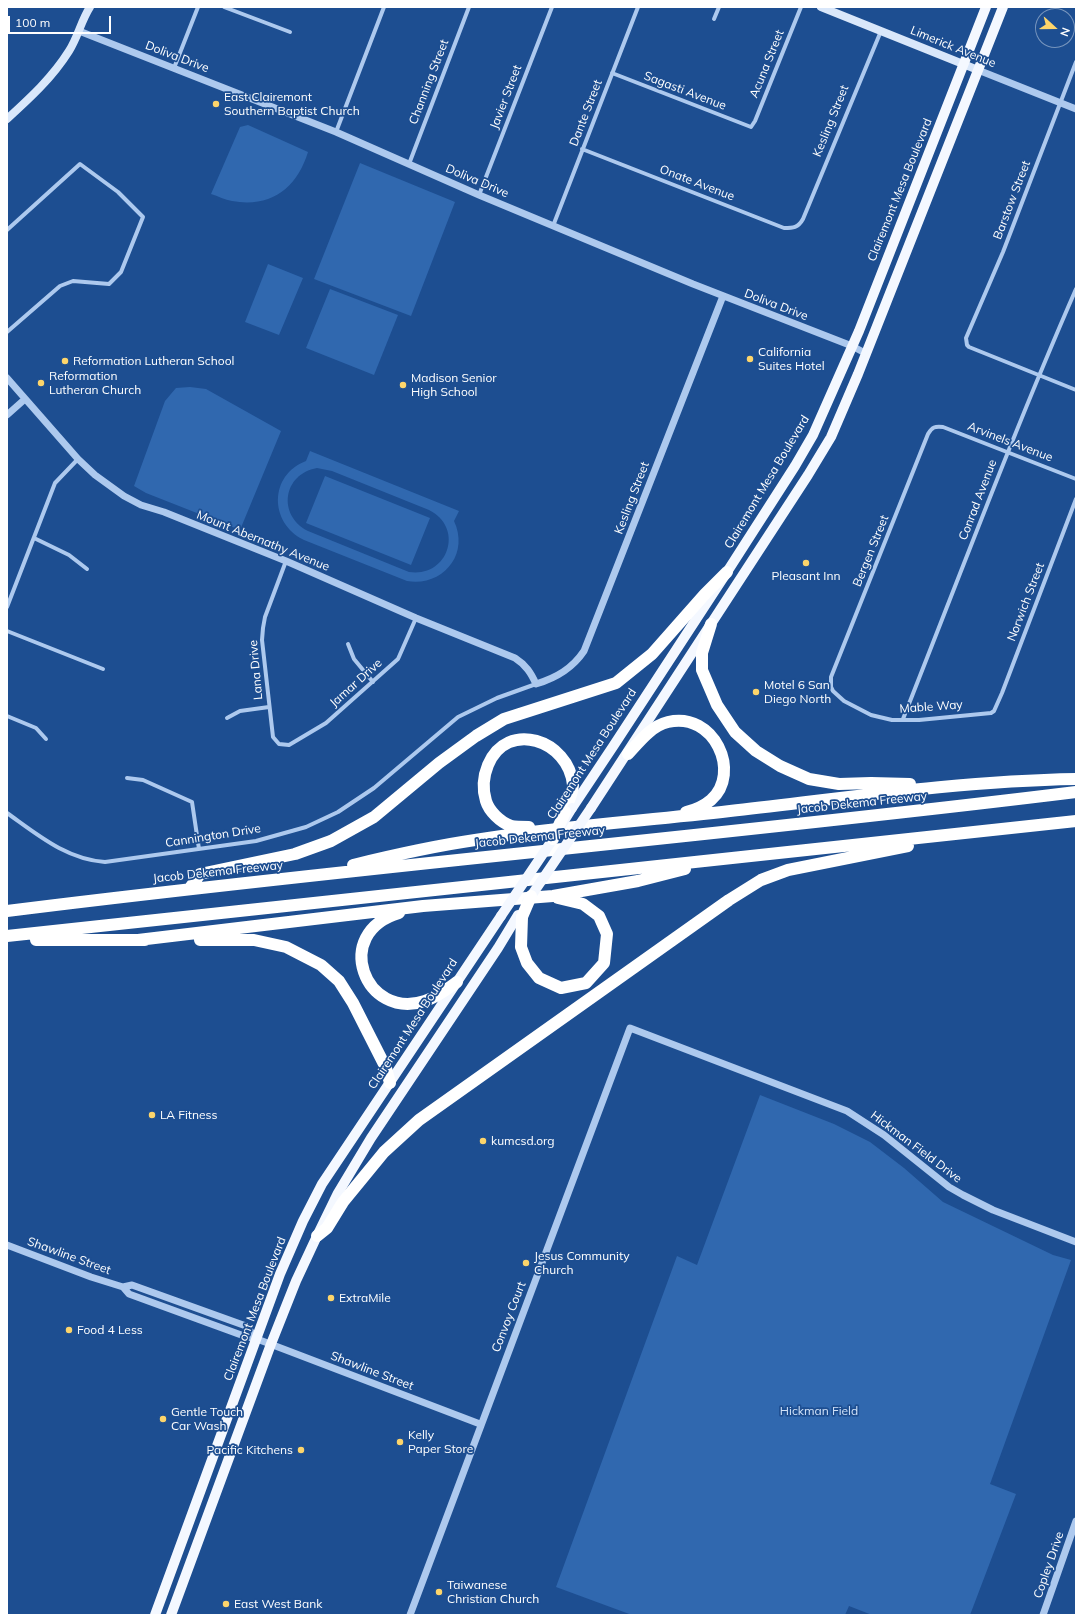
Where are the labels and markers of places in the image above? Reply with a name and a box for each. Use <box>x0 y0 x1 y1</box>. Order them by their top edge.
place label: East Clairemont Southern Baptist Church <box>224 90 360 118</box>
marker: East Clairemont Southern Baptist Church <box>211 99 221 109</box>
place label: California Suites Hotel <box>758 345 825 373</box>
place label: Reformation Lutheran School <box>73 354 234 368</box>
marker: California Suites Hotel <box>745 354 755 364</box>
marker: Reformation Lutheran School <box>60 356 70 366</box>
place label: Reformation Lutheran Church <box>49 369 141 397</box>
place label: Madison Senior High School <box>411 371 497 399</box>
marker: Reformation Lutheran Church <box>36 378 46 388</box>
marker: Madison Senior High School <box>398 380 408 390</box>
marker: Pleasant Inn <box>801 558 811 568</box>
place label: Pleasant Inn <box>771 569 841 583</box>
place label: Motel 6 San Diego North <box>764 678 831 706</box>
marker: Motel 6 San Diego North <box>751 687 761 697</box>
place label: LA Fitness <box>160 1108 218 1122</box>
marker: LA Fitness <box>147 1110 157 1120</box>
place label: kumcsd.org <box>491 1134 555 1148</box>
marker: kumcsd.org <box>478 1136 488 1146</box>
place label: Jesus Community Church <box>534 1249 630 1277</box>
marker: Jesus Community Church <box>521 1258 531 1268</box>
place label: ExtraMile <box>339 1291 391 1305</box>
marker: ExtraMile <box>326 1293 336 1303</box>
place label: Food 4 Less <box>77 1323 143 1337</box>
marker: Food 4 Less <box>64 1325 74 1335</box>
place label: Gentle Touch Car Wash <box>171 1405 243 1433</box>
marker: Gentle Touch Car Wash <box>158 1414 168 1424</box>
place label: Kelly Paper Store <box>408 1428 473 1456</box>
marker: Kelly Paper Store <box>395 1437 405 1447</box>
place label: Pacific Kitchens <box>206 1443 293 1457</box>
marker: Pacific Kitchens <box>296 1445 306 1455</box>
place label: Taiwanese Christian Church <box>447 1578 539 1606</box>
marker: Taiwanese Christian Church <box>434 1587 444 1597</box>
place label: East West Bank <box>234 1597 322 1611</box>
marker: East West Bank <box>221 1599 231 1609</box>

